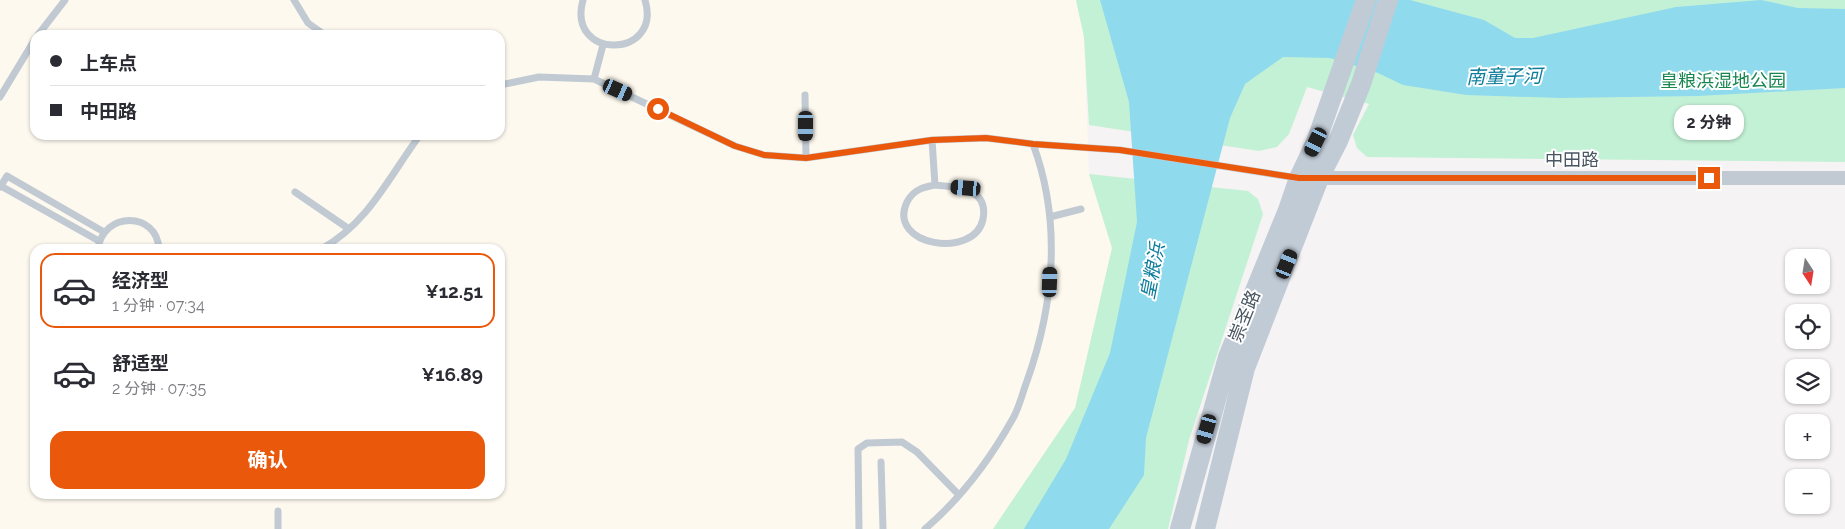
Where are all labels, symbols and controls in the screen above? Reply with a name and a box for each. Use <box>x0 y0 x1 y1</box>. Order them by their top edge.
text: 上车点 <box>80 52 137 74</box>
water label: 南童子河 <box>1466 64 1546 88</box>
park label: 皇粮浜湿地公园 <box>1660 70 1786 91</box>
car <box>601 77 634 103</box>
route start <box>647 98 669 120</box>
text: 中田路 <box>80 100 137 122</box>
callout: 2 分钟 <box>1674 106 1744 140</box>
car <box>798 111 813 141</box>
text: 2 分钟 <box>1687 113 1731 132</box>
car <box>1302 125 1329 159</box>
street label: 中田路 <box>1545 149 1599 170</box>
route end <box>1698 167 1720 189</box>
car <box>950 179 981 197</box>
water label: 皇粮浜 <box>1136 239 1169 301</box>
car <box>1274 247 1299 281</box>
north arrow <box>1785 249 1830 294</box>
map controls <box>1785 249 1830 514</box>
car <box>1041 267 1058 297</box>
icon: car <box>52 268 97 313</box>
text: 经济型 <box>112 269 169 291</box>
text: ¥12.51 <box>425 280 483 302</box>
street label: 崇圣路 <box>1224 287 1264 345</box>
text: 1 分钟 · 07:34 <box>112 296 205 315</box>
button: locate <box>1785 304 1830 349</box>
icon: car <box>52 351 97 396</box>
text: 舒适型 <box>112 352 169 374</box>
button: layers <box>1785 359 1830 404</box>
text: ¥16.89 <box>422 363 483 385</box>
text: 2 分钟 · 07:35 <box>112 379 206 398</box>
car <box>1195 413 1218 445</box>
button: + <box>1785 414 1830 459</box>
button: 确认 <box>50 431 485 489</box>
button: − <box>1785 469 1830 514</box>

